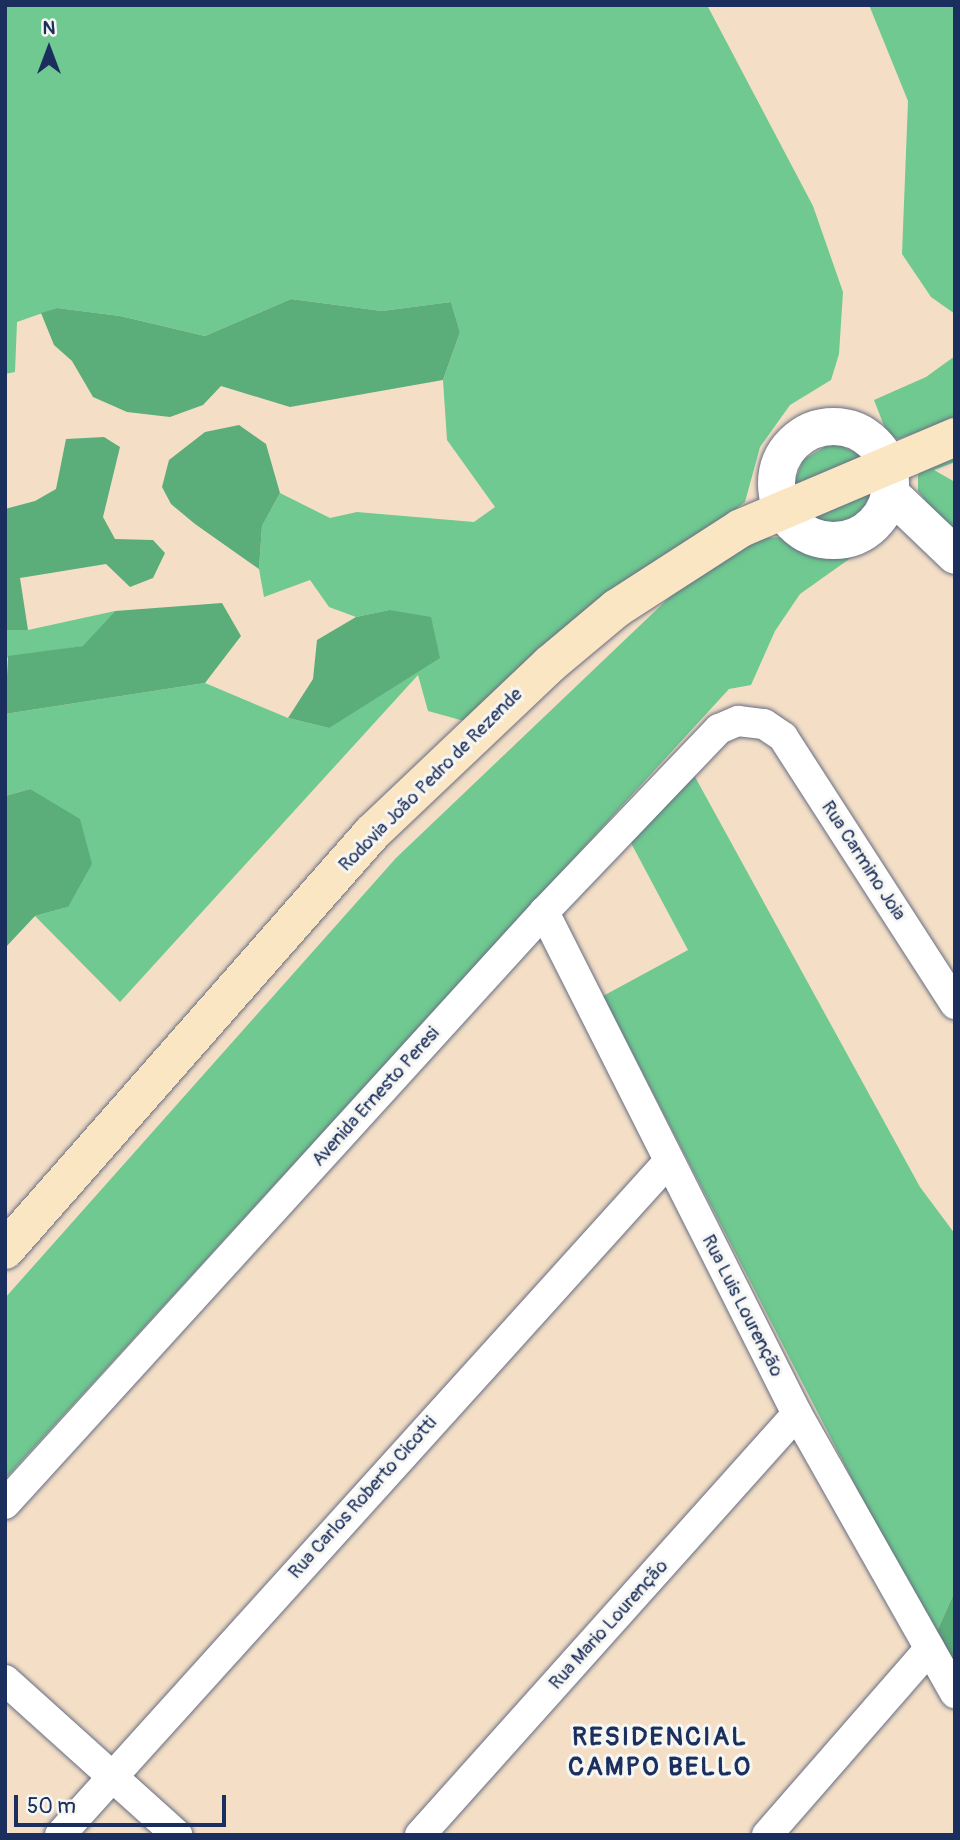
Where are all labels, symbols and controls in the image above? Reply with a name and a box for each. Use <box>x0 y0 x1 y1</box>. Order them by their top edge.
north arrow <box>14 14 84 84</box>
text: N <box>43 16 55 40</box>
street label: Rodovia João Pedro de Rezende <box>334 683 528 877</box>
street label: Rua Carmino Joia <box>816 797 910 925</box>
street label: Avenida Ernesto Peresi <box>307 1023 445 1171</box>
street label: Rua Luis Lourenção <box>696 1231 788 1381</box>
street label: Rua Carlos Roberto Cicotti <box>284 1412 442 1584</box>
street label: Rua Mario Lourenção <box>545 1555 673 1695</box>
district label: RESIDENCIAL CAMPO BELLO <box>569 1722 751 1784</box>
scale bar <box>18 1780 229 1824</box>
text: 50 m <box>27 1793 76 1820</box>

